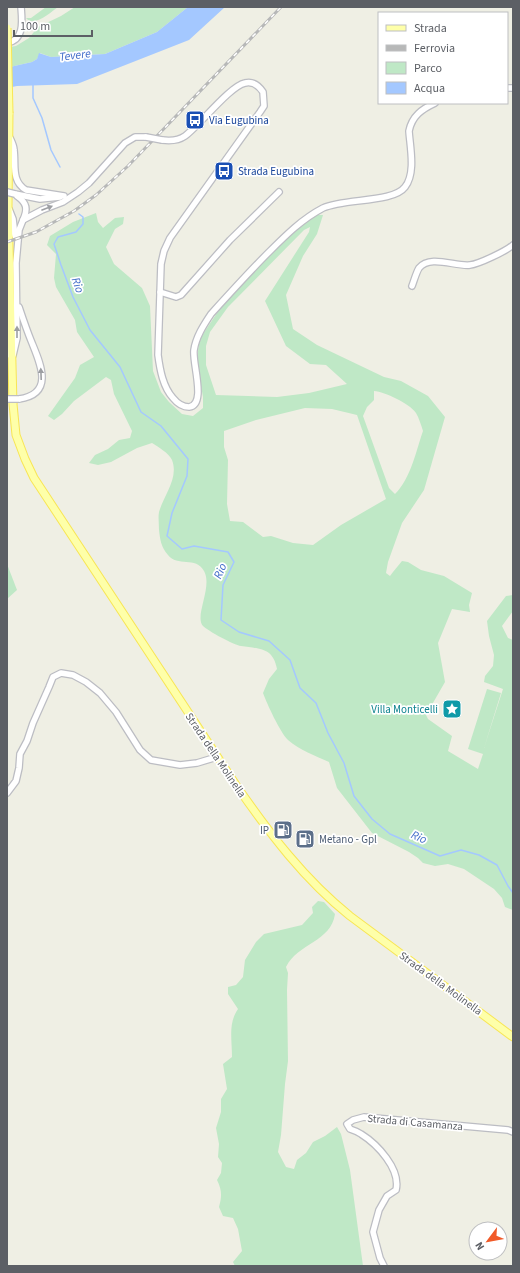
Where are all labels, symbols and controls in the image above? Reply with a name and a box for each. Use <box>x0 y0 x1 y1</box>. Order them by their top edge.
scale bar <box>14 12 92 38</box>
legend <box>378 12 508 104</box>
text: 100 m <box>20 18 50 35</box>
text: Strada <box>414 20 447 37</box>
text: Ferrovia <box>414 40 455 57</box>
water label: Tevere <box>58 45 92 66</box>
text: Parco <box>414 60 442 77</box>
text: Acqua <box>414 80 445 97</box>
bus stop icon: Via Eugubina <box>184 109 206 131</box>
place label: Via Eugubina <box>209 113 269 128</box>
bus stop icon: Strada Eugubina <box>213 160 235 182</box>
place label: Strada Eugubina <box>238 164 314 179</box>
one-way arrow <box>41 205 53 211</box>
water label: Rio <box>67 275 88 295</box>
one-way arrow <box>14 325 20 338</box>
one-way arrow <box>38 368 45 380</box>
water label: Rio <box>210 561 231 582</box>
place icon: Villa Monticelli <box>441 698 463 720</box>
place label: Villa Monticelli <box>371 702 438 717</box>
street label: Strada della Molinella <box>182 710 250 801</box>
fuel station icon: IP <box>272 819 294 841</box>
place label: IP <box>260 823 269 838</box>
water label: Rio <box>408 827 429 848</box>
fuel station icon: Metano - Gpl <box>294 828 316 850</box>
place label: Metano - Gpl <box>319 832 377 847</box>
street label: Strada della Molinella <box>396 948 485 1019</box>
street label: Strada di Casamanza <box>367 1111 463 1134</box>
north arrow <box>468 1221 508 1261</box>
text: N <box>472 1239 488 1253</box>

